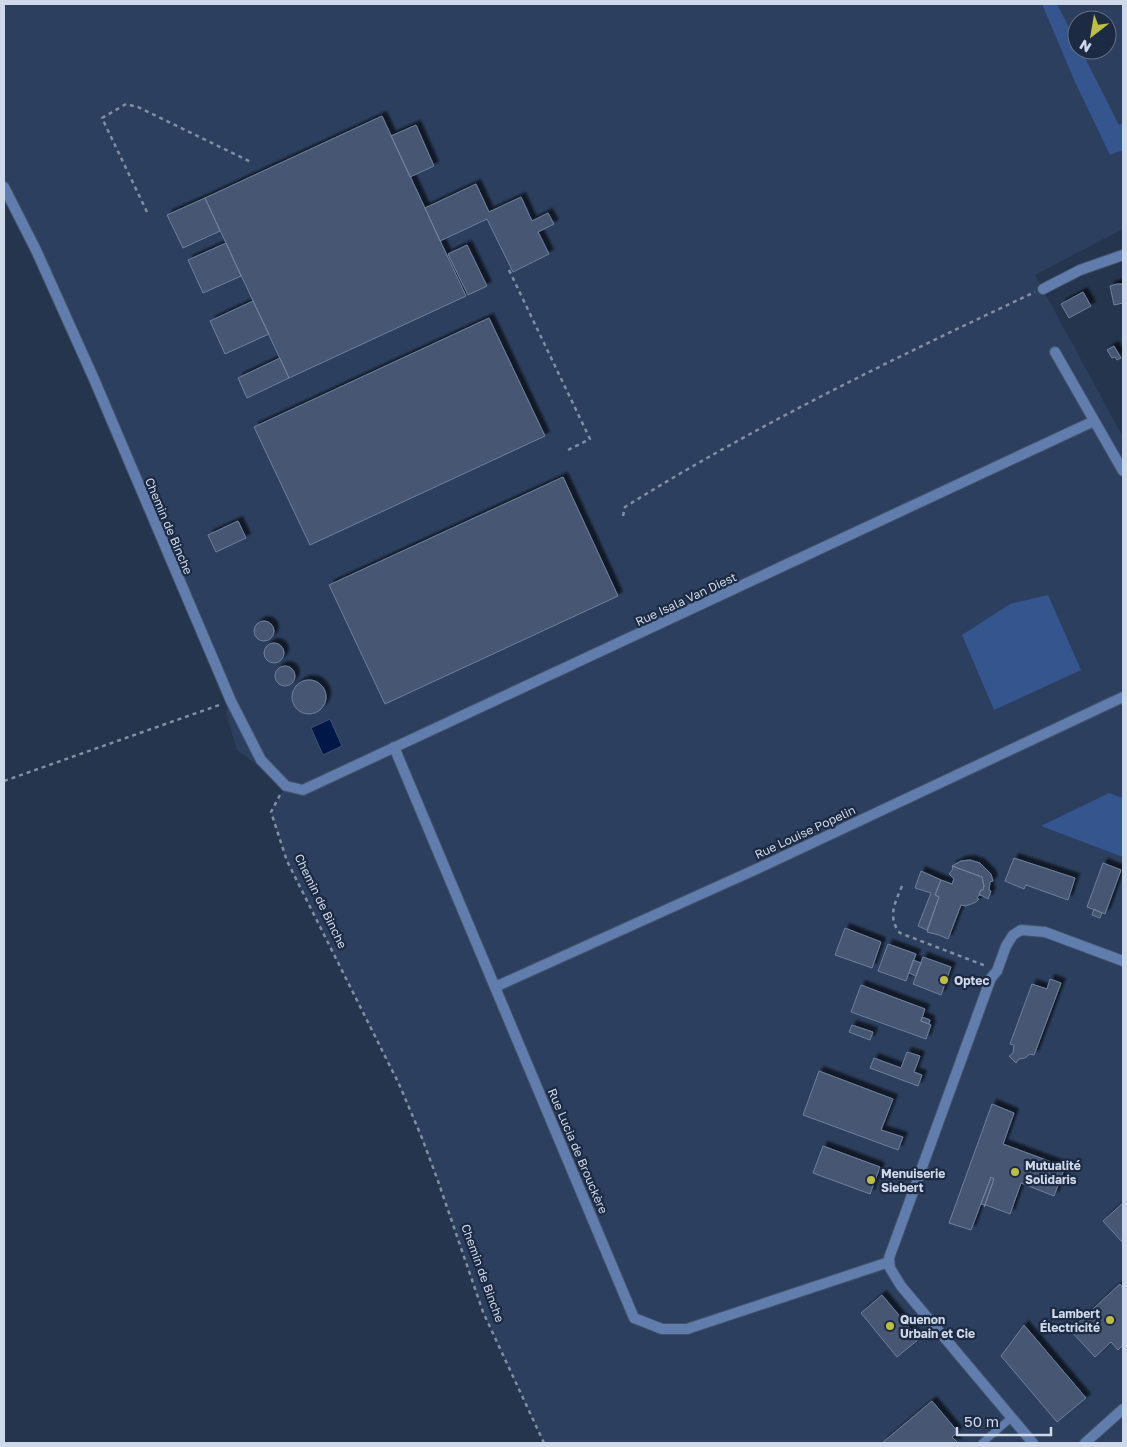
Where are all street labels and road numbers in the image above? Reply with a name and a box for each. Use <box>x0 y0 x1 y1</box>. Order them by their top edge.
street label: Chemin de Binche <box>142 475 196 577</box>
street label: Rue Isala Van Diest <box>633 569 739 629</box>
street label: Rue Louise Popelin <box>752 802 858 862</box>
street label: Chemin de Binche <box>292 851 350 951</box>
street label: Rue Lucia de Brouckère <box>545 1086 611 1216</box>
street label: Chemin de Binche <box>458 1222 508 1324</box>

